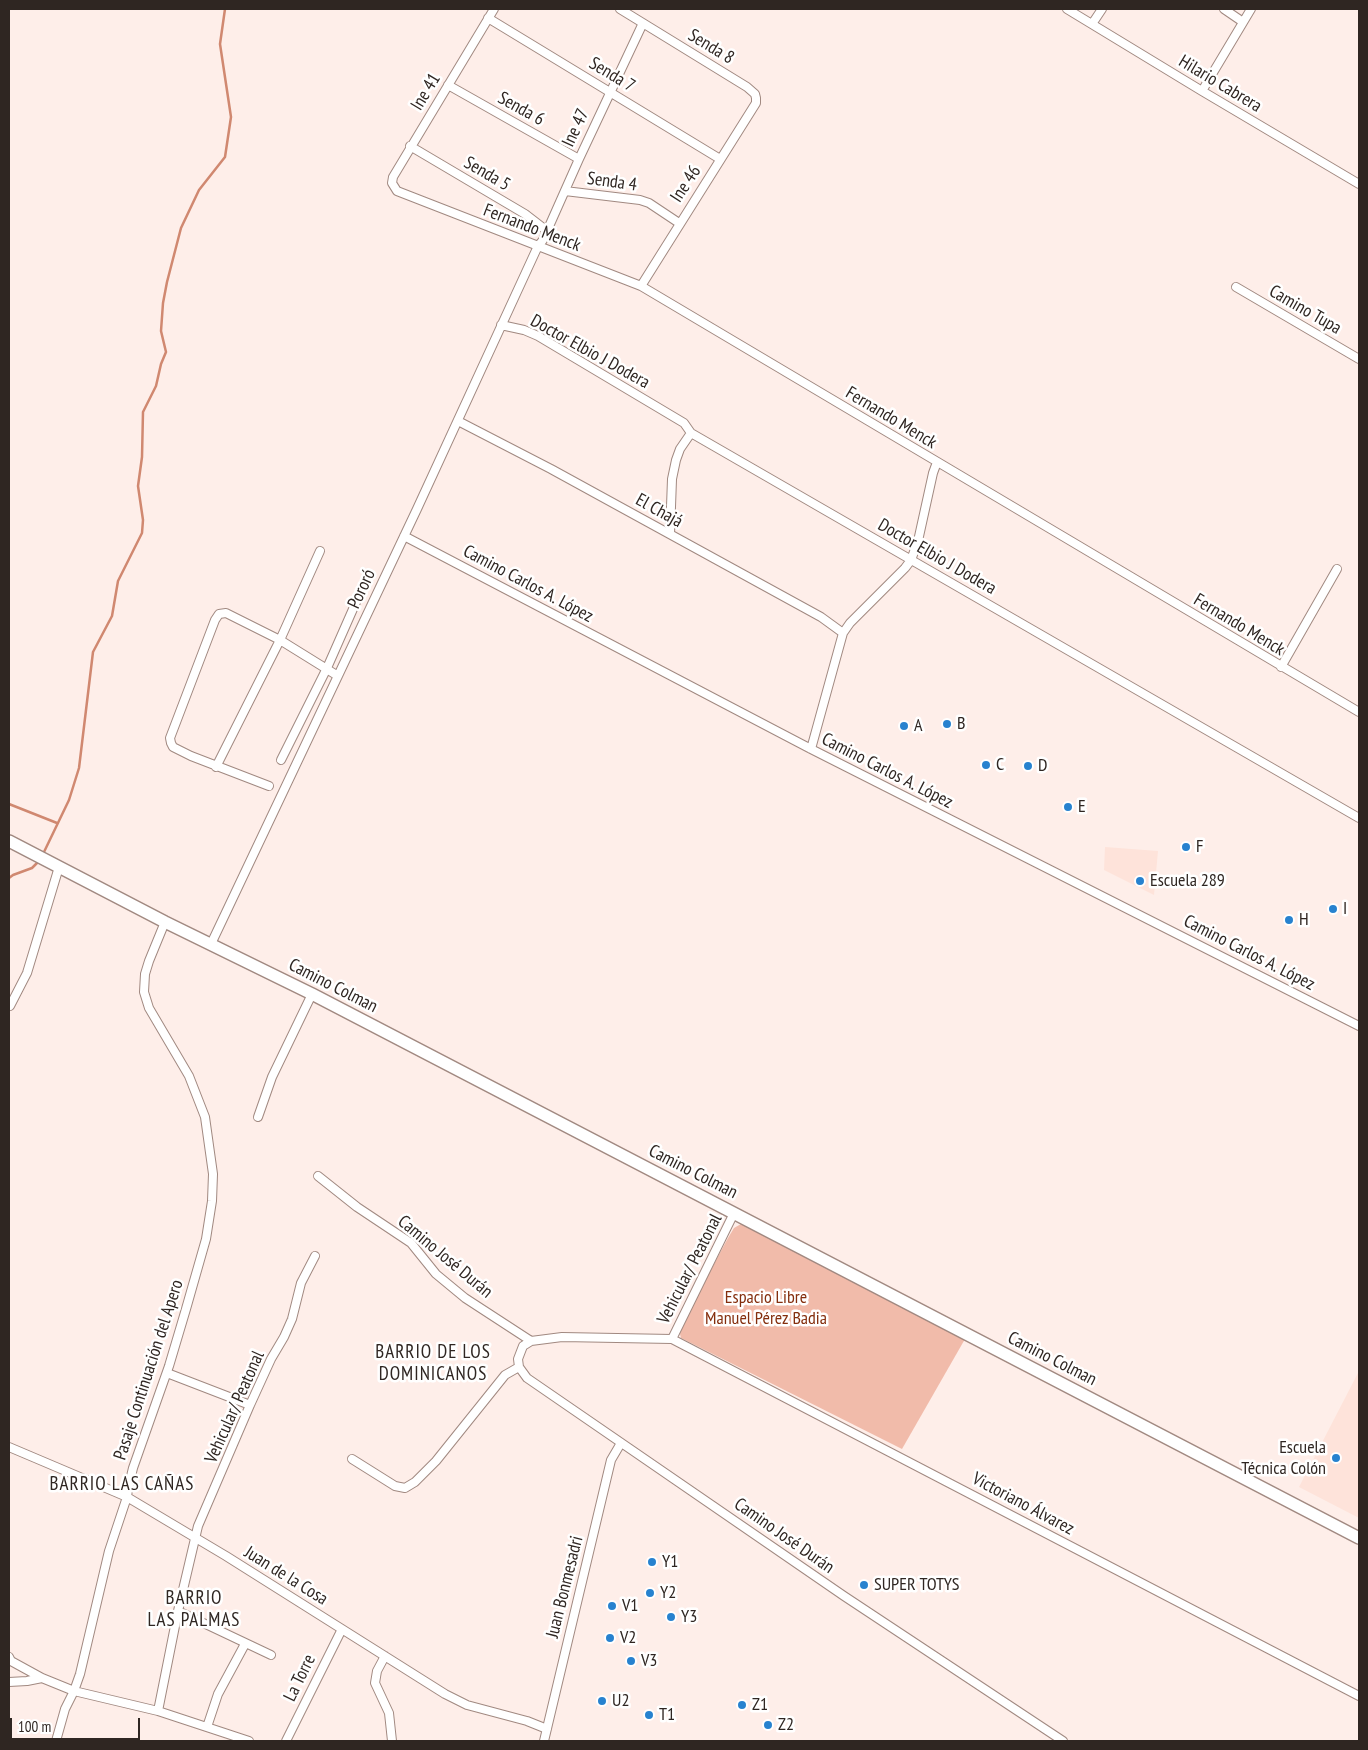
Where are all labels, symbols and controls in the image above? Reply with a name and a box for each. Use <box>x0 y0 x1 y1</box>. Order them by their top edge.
street label: Senda 8 <box>684 25 738 69</box>
street label: Hilario Cabrera <box>1175 51 1265 117</box>
street label: Senda 7 <box>585 53 639 97</box>
street label: Ine 41 <box>407 69 445 115</box>
street label: Senda 6 <box>494 87 548 131</box>
street label: Ine 47 <box>558 106 594 150</box>
street label: Senda 5 <box>460 152 514 196</box>
street label: Ine 46 <box>666 162 706 206</box>
street label: Senda 4 <box>586 168 638 196</box>
street label: Fernando Menck <box>480 200 584 256</box>
street label: Camino Tupa <box>1265 281 1345 339</box>
street label: Doctor Elbio J Dodera <box>527 310 653 394</box>
street label: Fernando Menck <box>842 382 940 454</box>
street label: El Chajá <box>632 489 686 533</box>
street label: Doctor Elbio J Dodera <box>874 514 1000 600</box>
street label: Camino Carlos A. López <box>459 541 597 627</box>
street label: Pororó <box>344 566 380 612</box>
street label: Fernando Menck <box>1190 589 1288 661</box>
place label: B <box>957 713 965 735</box>
place label: A <box>914 715 923 737</box>
marker: B <box>941 718 953 730</box>
marker: A <box>898 720 910 732</box>
street label: Camino Carlos A. López <box>818 729 956 813</box>
place label: C <box>996 754 1004 776</box>
place label: D <box>1038 755 1047 777</box>
marker: C <box>980 759 992 771</box>
marker: D <box>1022 760 1034 772</box>
place label: E <box>1078 796 1086 818</box>
marker: E <box>1062 801 1074 813</box>
place label: F <box>1196 836 1203 858</box>
marker: F <box>1180 841 1192 853</box>
place label: Escuela 289 <box>1150 870 1225 892</box>
marker: Escuela 289 <box>1134 875 1146 887</box>
place label: I <box>1343 898 1347 920</box>
marker: I <box>1327 903 1339 915</box>
place label: H <box>1299 909 1309 931</box>
street label: Camino Carlos A. López <box>1180 911 1318 995</box>
marker: H <box>1283 914 1295 926</box>
street label: Camino Colman <box>285 954 381 1018</box>
street label: Camino Colman <box>645 1140 741 1204</box>
street label: Vehicular/ Peatonal <box>653 1210 727 1328</box>
street label: Camino José Durán <box>393 1211 497 1303</box>
street label: Pasaje Continuación del Apero <box>110 1277 188 1463</box>
park label: Espacio Libre Manuel Pérez Badia <box>705 1287 827 1330</box>
street label: Camino Colman <box>1004 1327 1100 1391</box>
district label: BARRIO DE LOS DOMINICANOS <box>374 1342 492 1386</box>
street label: Vehicular/ Peatonal <box>201 1348 269 1466</box>
place label: Escuela Técnica Colón <box>1241 1437 1326 1480</box>
marker: Escuela Técnica Colón <box>1330 1452 1342 1464</box>
street label: Victoriano Álvarez <box>968 1468 1078 1540</box>
district label: BARRIO LAS CAÑAS <box>48 1474 196 1496</box>
street label: Camino José Durán <box>730 1494 838 1578</box>
street label: Juan Bonmesadri <box>542 1534 588 1640</box>
street label: Juan de la Cosa <box>240 1542 332 1610</box>
place label: Y1 <box>662 1551 678 1573</box>
marker: Y1 <box>646 1556 658 1568</box>
place label: SUPER TOTYS <box>874 1574 960 1596</box>
marker: SUPER TOTYS <box>858 1579 870 1591</box>
place label: Y2 <box>660 1582 676 1604</box>
marker: Y2 <box>644 1587 656 1599</box>
district label: BARRIO LAS PALMAS <box>146 1588 242 1632</box>
place label: V1 <box>622 1595 638 1617</box>
marker: V1 <box>606 1600 618 1612</box>
place label: Y3 <box>681 1606 697 1628</box>
marker: Y3 <box>665 1611 677 1623</box>
place label: V2 <box>620 1627 636 1649</box>
marker: V2 <box>604 1632 616 1644</box>
place label: V3 <box>641 1650 657 1672</box>
street label: La Torre <box>279 1651 321 1705</box>
marker: V3 <box>625 1655 637 1667</box>
place label: U2 <box>612 1690 629 1712</box>
place label: Z1 <box>752 1694 768 1716</box>
marker: U2 <box>596 1695 608 1707</box>
marker: Z1 <box>736 1699 748 1711</box>
place label: T1 <box>659 1704 675 1726</box>
scale bar <box>12 1708 142 1740</box>
marker: T1 <box>643 1709 655 1721</box>
place label: Z2 <box>778 1714 794 1736</box>
text: 100 m <box>18 1717 51 1736</box>
marker: Z2 <box>762 1719 774 1731</box>

